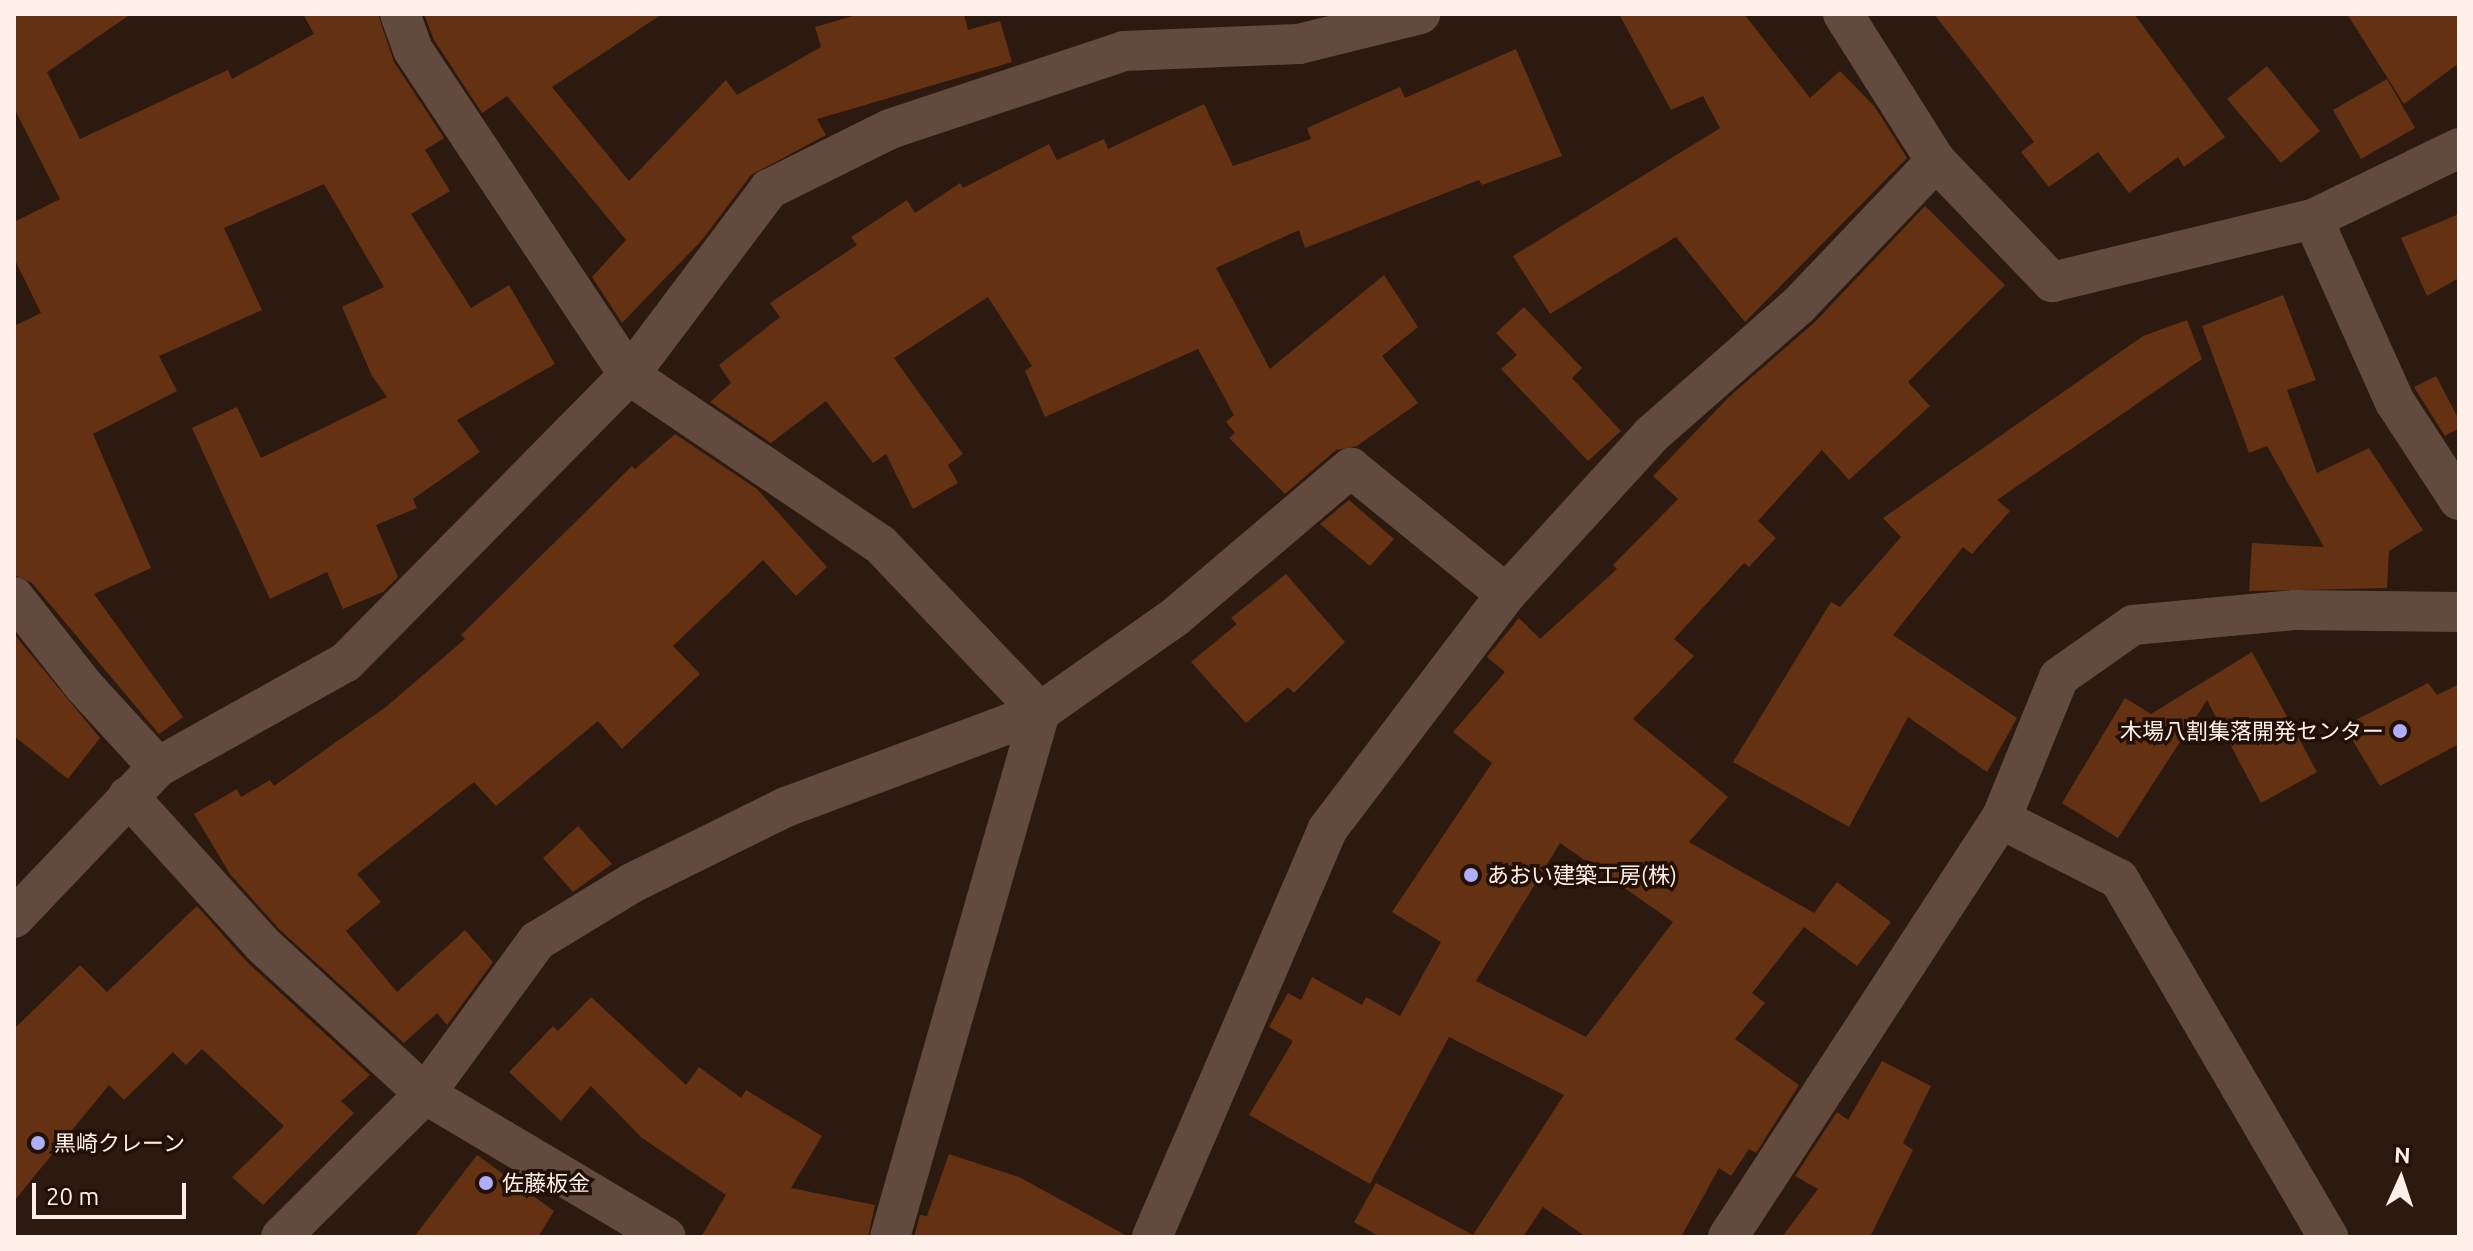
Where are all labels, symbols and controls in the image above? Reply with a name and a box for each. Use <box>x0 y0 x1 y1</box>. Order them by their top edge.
place label: 木場八割集落開発センター <box>2120 718 2384 744</box>
marker: 木場八割集落開発センター <box>2391 722 2409 740</box>
place label: あおい建築工房(株) <box>1487 862 1677 888</box>
marker: あおい建築工房(株) <box>1462 866 1480 884</box>
place label: 黒崎クレーン <box>54 1130 186 1156</box>
marker: 黒崎クレーン <box>29 1134 47 1152</box>
north arrow <box>2361 1139 2441 1219</box>
text: N <box>2393 1142 2411 1167</box>
scale bar <box>36 1167 190 1217</box>
place label: 佐藤板金 <box>502 1170 590 1196</box>
marker: 佐藤板金 <box>477 1174 495 1192</box>
text: 20 m <box>46 1183 99 1210</box>

